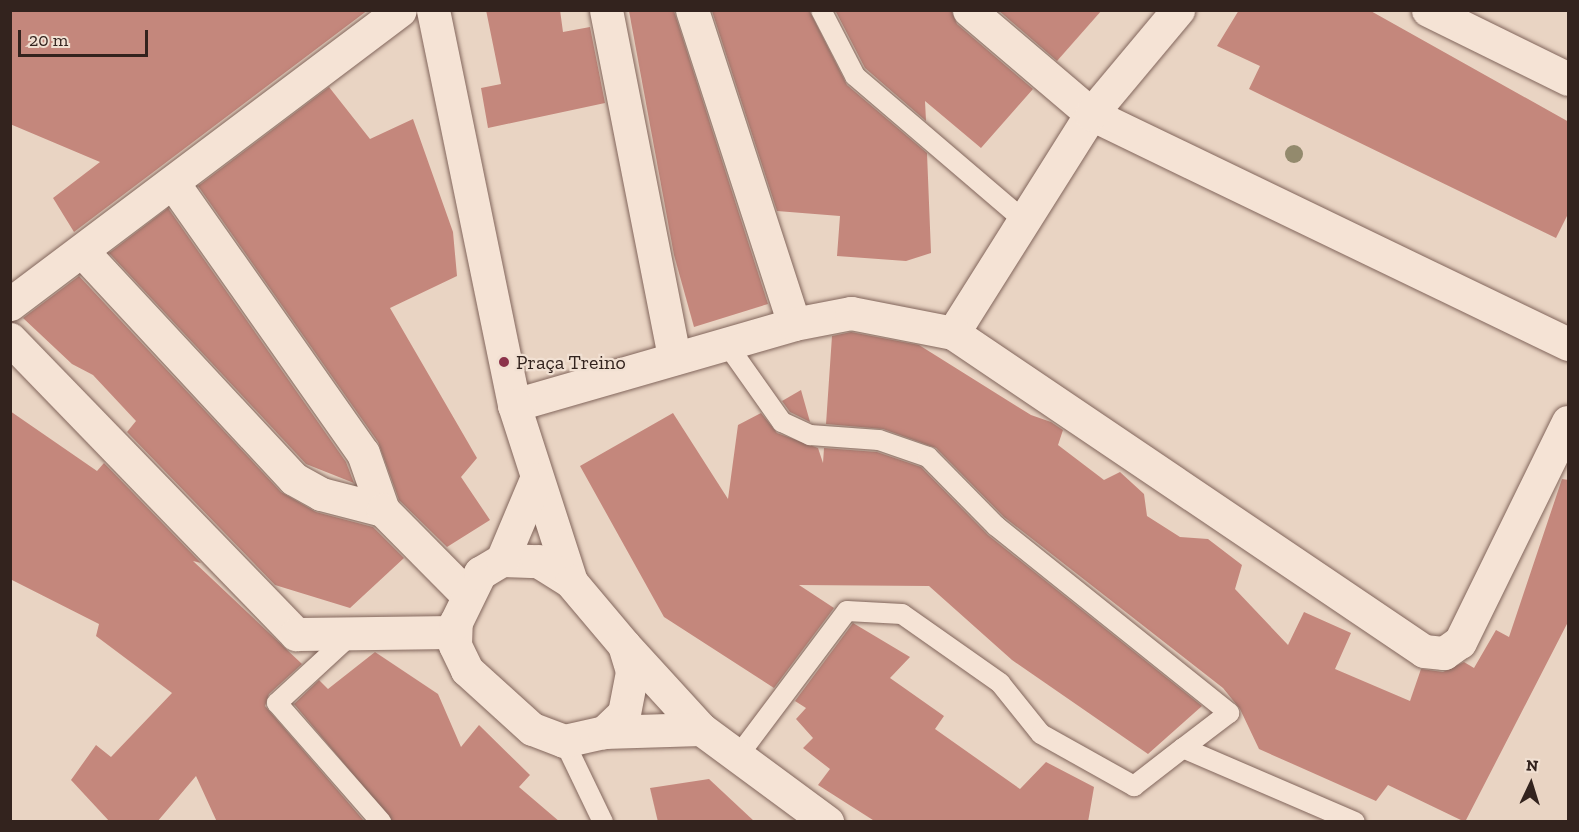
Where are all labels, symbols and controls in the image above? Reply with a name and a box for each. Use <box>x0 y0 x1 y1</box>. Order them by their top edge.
scale bar <box>21 18 152 56</box>
text: 20 m <box>29 29 68 51</box>
place label: Praça Treino <box>516 350 626 374</box>
marker: Praça Treino <box>497 355 511 369</box>
north arrow <box>1501 754 1561 814</box>
text: N <box>1526 756 1539 775</box>

